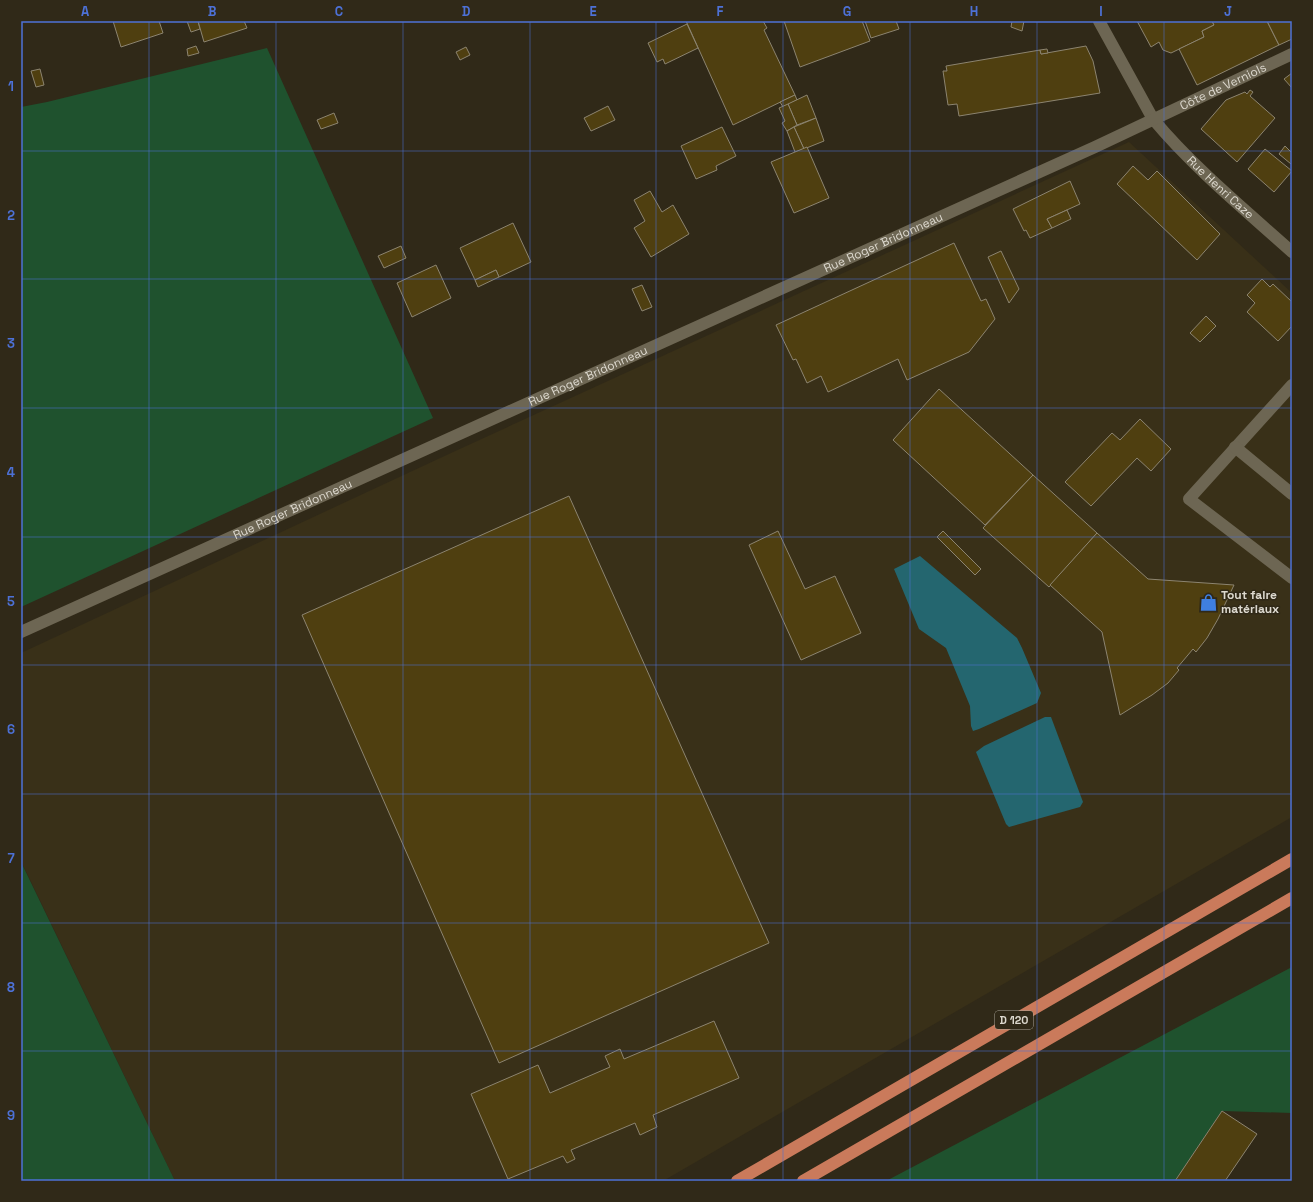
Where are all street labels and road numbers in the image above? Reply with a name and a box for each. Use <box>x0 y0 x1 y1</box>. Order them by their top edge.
street label: Côte de Verniols <box>1177 59 1269 114</box>
street label: Rue Henri Caze <box>1183 152 1257 222</box>
street label: Rue Roger Bridonneau <box>821 209 945 277</box>
street label: Rue Roger Bridonneau <box>526 342 650 410</box>
street label: Rue Roger Bridonneau <box>230 475 355 543</box>
road number: D 120 <box>995 1011 1033 1029</box>

